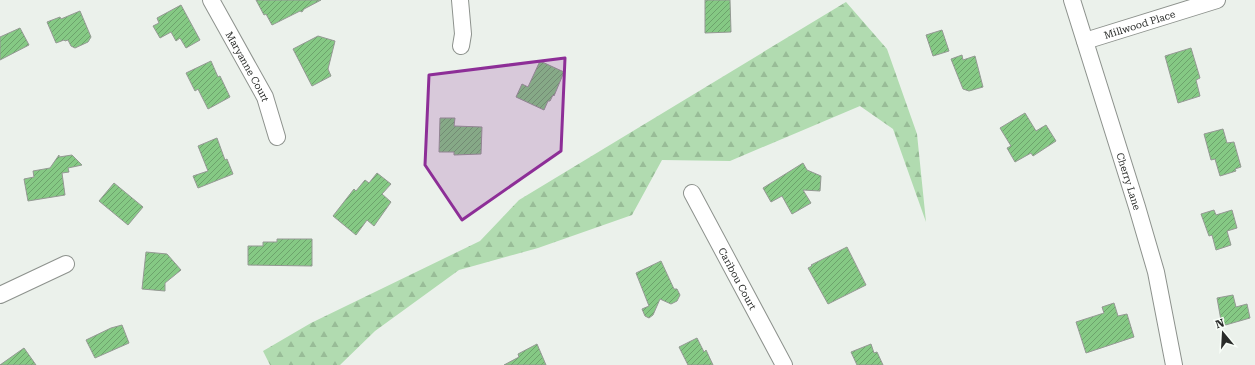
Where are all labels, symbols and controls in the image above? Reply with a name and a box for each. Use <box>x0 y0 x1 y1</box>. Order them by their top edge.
street label: Millwood Place <box>1103 8 1177 41</box>
street label: Maryanne Court <box>224 30 271 103</box>
street label: Cherry Lane <box>1114 151 1143 212</box>
street label: Caribou Court <box>716 246 759 312</box>
north arrow <box>1203 313 1243 353</box>
text: N <box>1214 316 1227 331</box>

